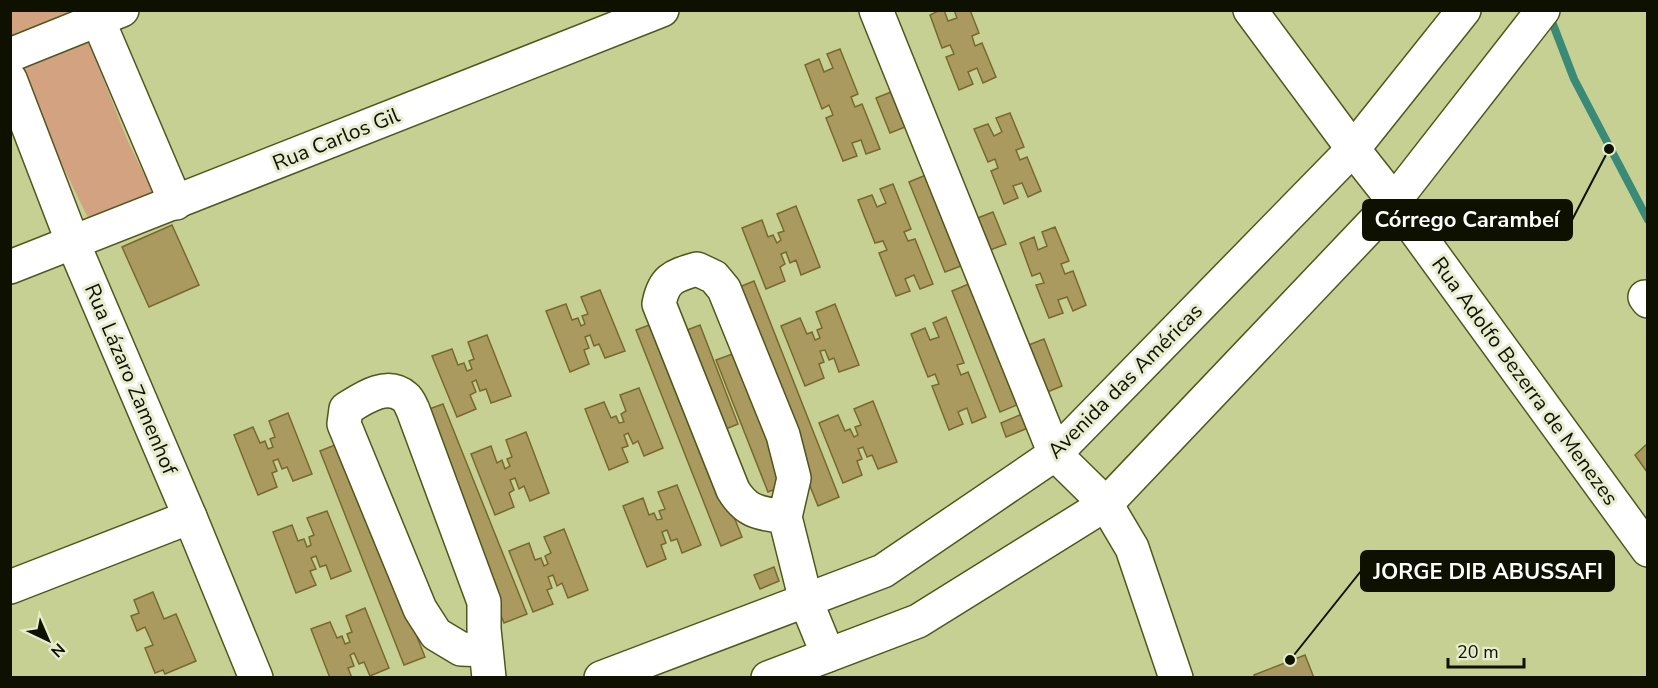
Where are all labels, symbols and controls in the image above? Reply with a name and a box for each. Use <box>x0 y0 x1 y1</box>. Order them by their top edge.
street label: Rua Carlos Gil <box>268 101 404 177</box>
callout: Córrego Carambeí <box>1363 200 1572 240</box>
text: Córrego Carambeí <box>1375 205 1561 235</box>
street label: Rua Adolfo Bezerra de Menezes <box>1425 251 1625 511</box>
street label: Rua Lázaro Zamenhof <box>78 279 184 480</box>
street label: Avenida das Américas <box>1041 297 1209 465</box>
callout: JORGE DIB ABUSSAFI <box>1361 551 1614 591</box>
text: JORGE DIB ABUSSAFI <box>1372 557 1603 587</box>
north arrow <box>18 610 78 670</box>
scale bar <box>1448 631 1524 669</box>
text: N <box>46 638 70 662</box>
text: 20 m <box>1457 640 1499 664</box>

